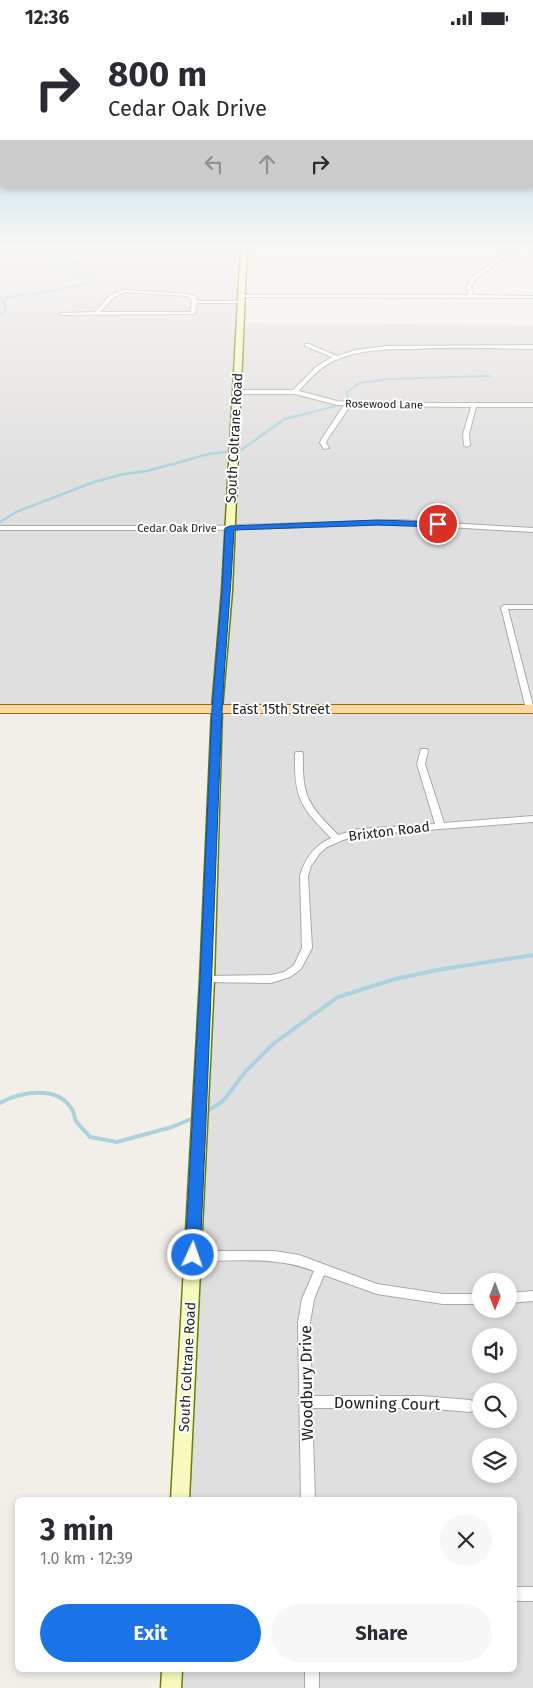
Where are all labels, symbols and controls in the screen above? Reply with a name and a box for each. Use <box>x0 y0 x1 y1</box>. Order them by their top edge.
text: 12:36 <box>25 6 69 29</box>
text: 800 m <box>108 53 207 95</box>
icon: right <box>25 55 90 120</box>
text: Cedar Oak Drive <box>108 95 267 122</box>
icon: left <box>200 150 228 178</box>
icon: ahead <box>253 150 281 178</box>
icon: right <box>306 150 334 178</box>
street label: South Coltrane Road <box>223 373 246 503</box>
street label: Rosewood Lane <box>345 397 423 412</box>
pin <box>417 503 459 545</box>
icon: arrive <box>424 510 452 538</box>
street label: Cedar Oak Drive <box>137 522 217 535</box>
street label: East 15th Street <box>232 701 331 718</box>
street label: Brixton Road <box>347 818 431 845</box>
position arrow <box>166 1228 218 1280</box>
north arrow <box>472 1273 518 1317</box>
map controls <box>472 1273 517 1483</box>
street label: South Coltrane Road <box>176 1302 199 1432</box>
street label: Woodbury Drive <box>296 1325 317 1441</box>
button: sound <box>472 1328 517 1373</box>
button: search <box>472 1383 517 1428</box>
street label: Downing Court <box>334 1393 440 1414</box>
button: layers <box>472 1438 517 1483</box>
text: 3 min <box>40 1512 114 1548</box>
button: close <box>440 1514 492 1566</box>
text: 1.0 km · 12:39 <box>40 1549 133 1568</box>
button: Exit <box>40 1604 261 1662</box>
button: Share <box>271 1604 492 1662</box>

